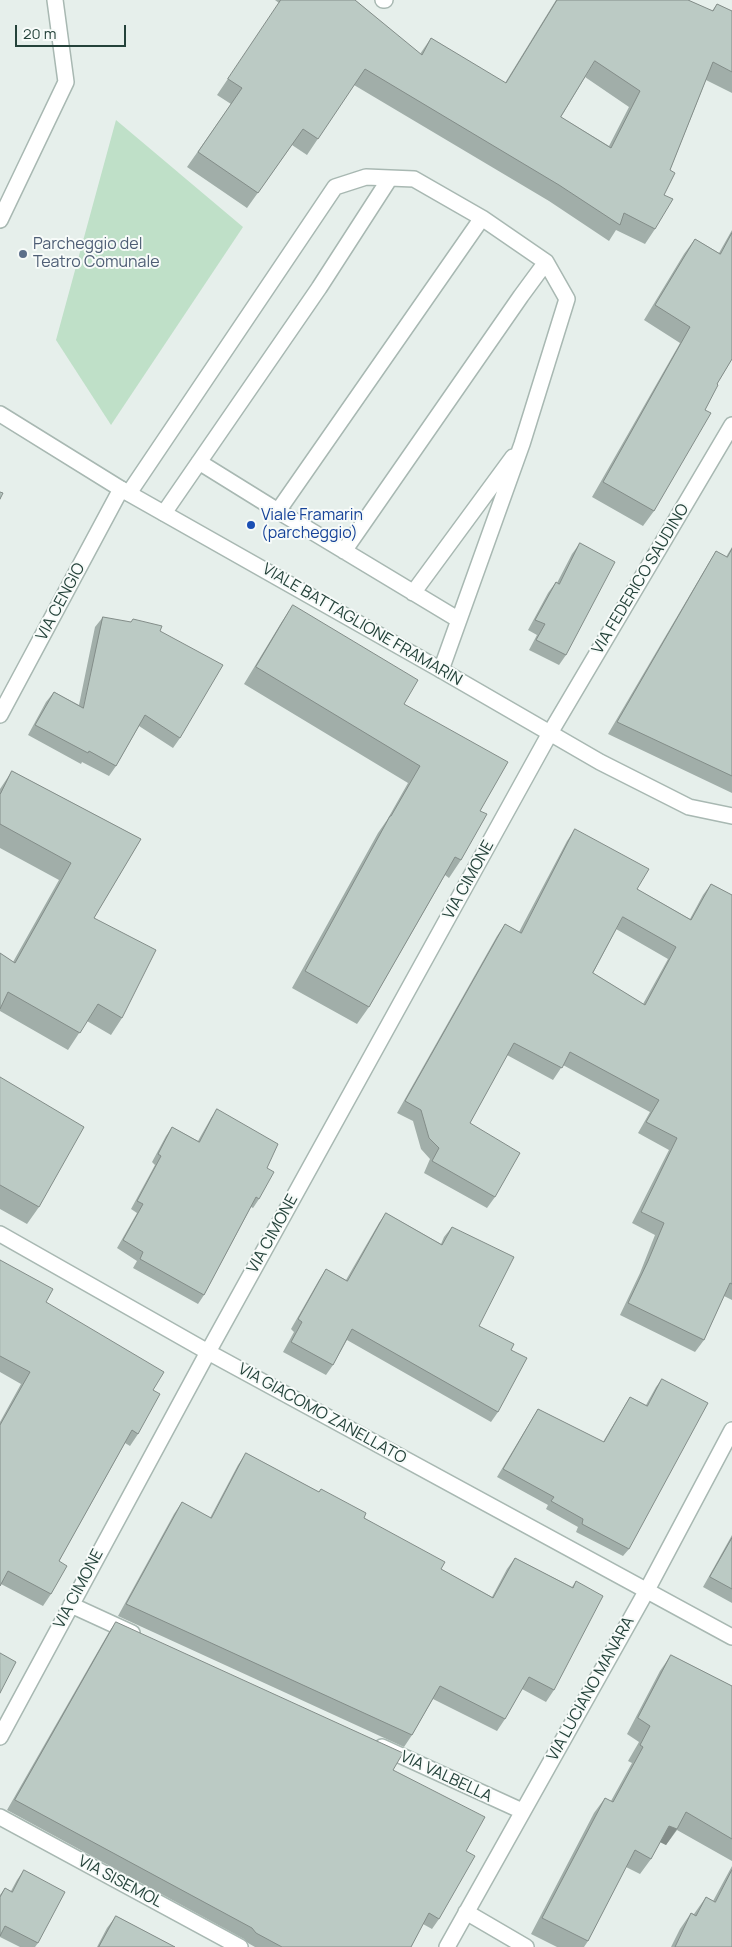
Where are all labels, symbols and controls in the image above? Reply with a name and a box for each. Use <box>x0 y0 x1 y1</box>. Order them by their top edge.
scale bar <box>18 15 129 47</box>
text: 20 m <box>23 23 56 44</box>
place label: Parcheggio del Teatro Comunale <box>33 235 159 273</box>
marker: Parcheggio del Teatro Comunale <box>17 248 29 260</box>
street label: VIA FEDERICO SAUDINO <box>589 500 693 658</box>
place label: Viale Framarin (parcheggio) <box>261 506 363 544</box>
marker: Viale Framarin (parcheggio) <box>245 519 257 531</box>
street label: VIA CENGIO <box>33 560 89 644</box>
street label: VIALE BATTAGLIONE FRAMARIN <box>259 560 465 690</box>
street label: VIA CIMONE <box>440 837 498 923</box>
street label: VIA CIMONE <box>244 1191 302 1277</box>
street label: VIA GIACOMO ZANELLATO <box>234 1360 410 1468</box>
street label: VIA CIMONE <box>50 1546 108 1632</box>
street label: VIA LUCIANO MANARA <box>543 1613 639 1765</box>
street label: VIA VALBELLA <box>397 1747 495 1807</box>
street label: VIA SISEMOL <box>75 1852 165 1912</box>

